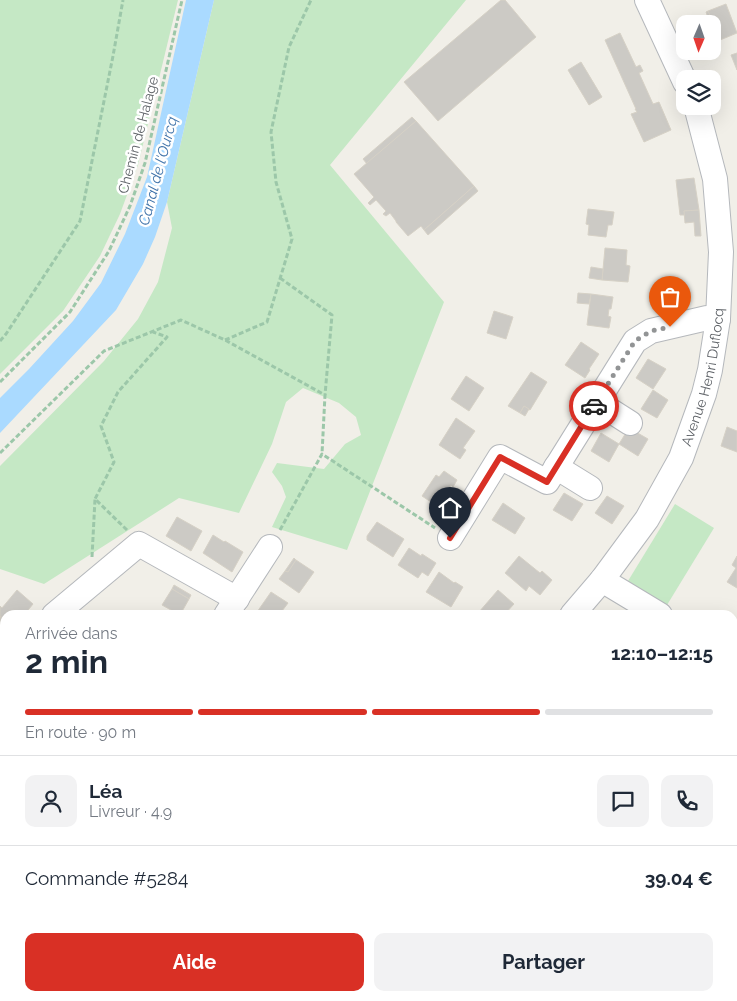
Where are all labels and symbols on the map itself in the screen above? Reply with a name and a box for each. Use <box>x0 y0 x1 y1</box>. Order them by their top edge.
north arrow <box>676 15 721 60</box>
street label: Chemin de Halage <box>115 75 161 195</box>
water label: Canal de l'Ourcq <box>135 115 181 227</box>
pin <box>649 276 691 327</box>
street label: Avenue Henri Duflocq <box>678 308 726 448</box>
courier <box>569 381 619 431</box>
pin <box>429 487 471 538</box>

